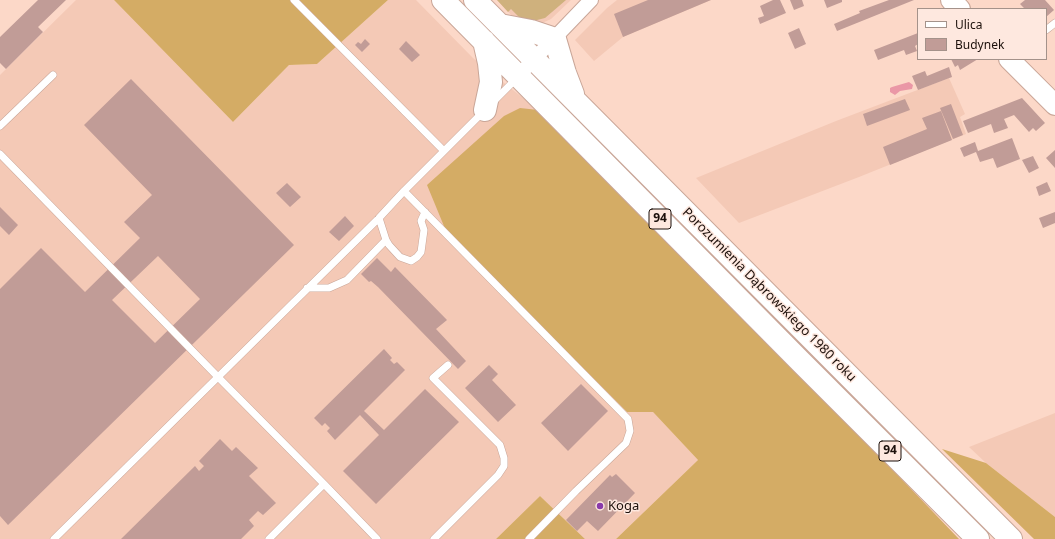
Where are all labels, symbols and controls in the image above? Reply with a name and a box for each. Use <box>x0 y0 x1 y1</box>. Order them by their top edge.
legend <box>917 8 1047 60</box>
text: Ulica <box>955 16 982 33</box>
text: Budynek <box>955 36 1004 53</box>
street label: Porozumienia Dąbrowskiego 1980 roku <box>679 205 859 385</box>
road number: 94 <box>649 209 671 229</box>
road number: 94 <box>879 441 901 461</box>
place label: Koga <box>608 498 639 514</box>
marker: Koga <box>595 501 605 511</box>

